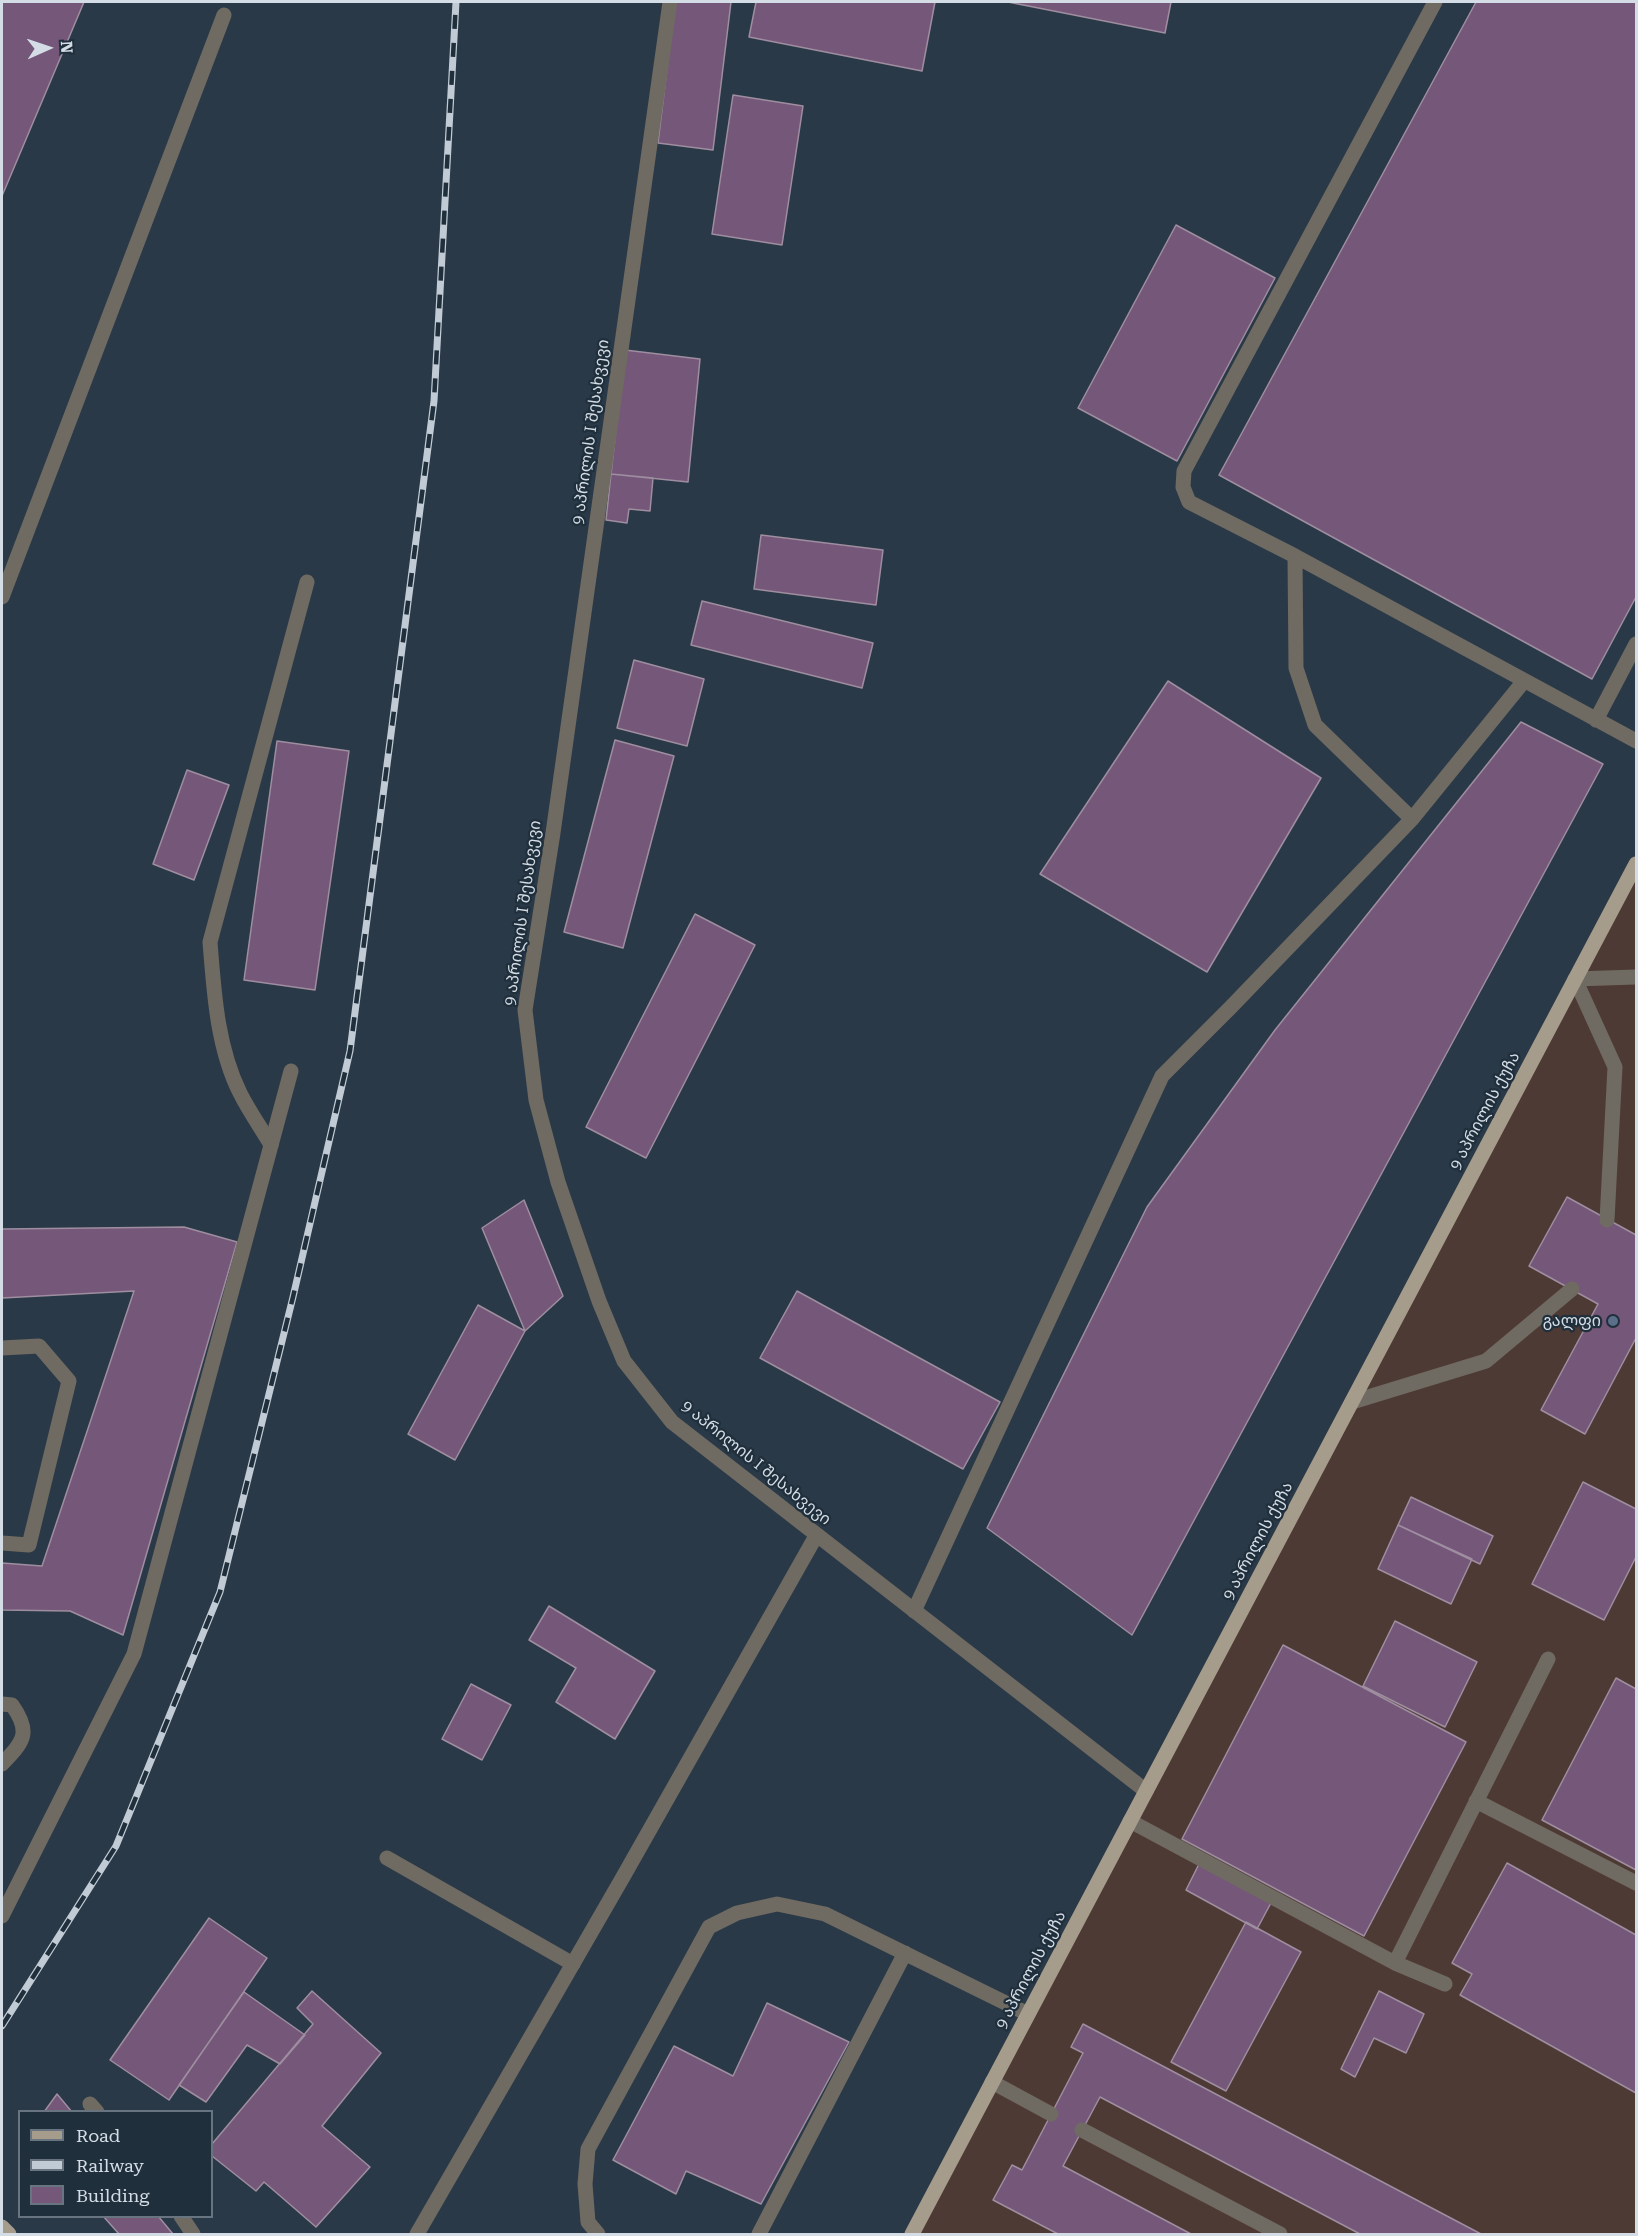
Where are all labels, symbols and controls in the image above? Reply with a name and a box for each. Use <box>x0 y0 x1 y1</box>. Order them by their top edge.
north arrow <box>18 18 78 78</box>
text: N <box>57 40 76 54</box>
street label: 9 აპრილის I შესახვევი <box>568 338 614 526</box>
street label: 9 აპრილის I შესახვევი <box>500 819 546 1007</box>
street label: 9 აპრილის ქუჩა <box>1446 1049 1524 1173</box>
place label: გალფი <box>1543 1311 1601 1331</box>
marker: გალფი <box>1606 1314 1620 1328</box>
street label: 9 აპრილის I შესახვევი <box>677 1397 835 1529</box>
street label: 9 აპრილის ქუჩა <box>1219 1479 1297 1603</box>
street label: 9 აპრილის ქუჩა <box>992 1908 1070 2032</box>
legend <box>18 2110 213 2218</box>
text: Road <box>76 2125 120 2146</box>
text: Railway <box>76 2155 144 2176</box>
text: Building <box>76 2185 150 2206</box>

